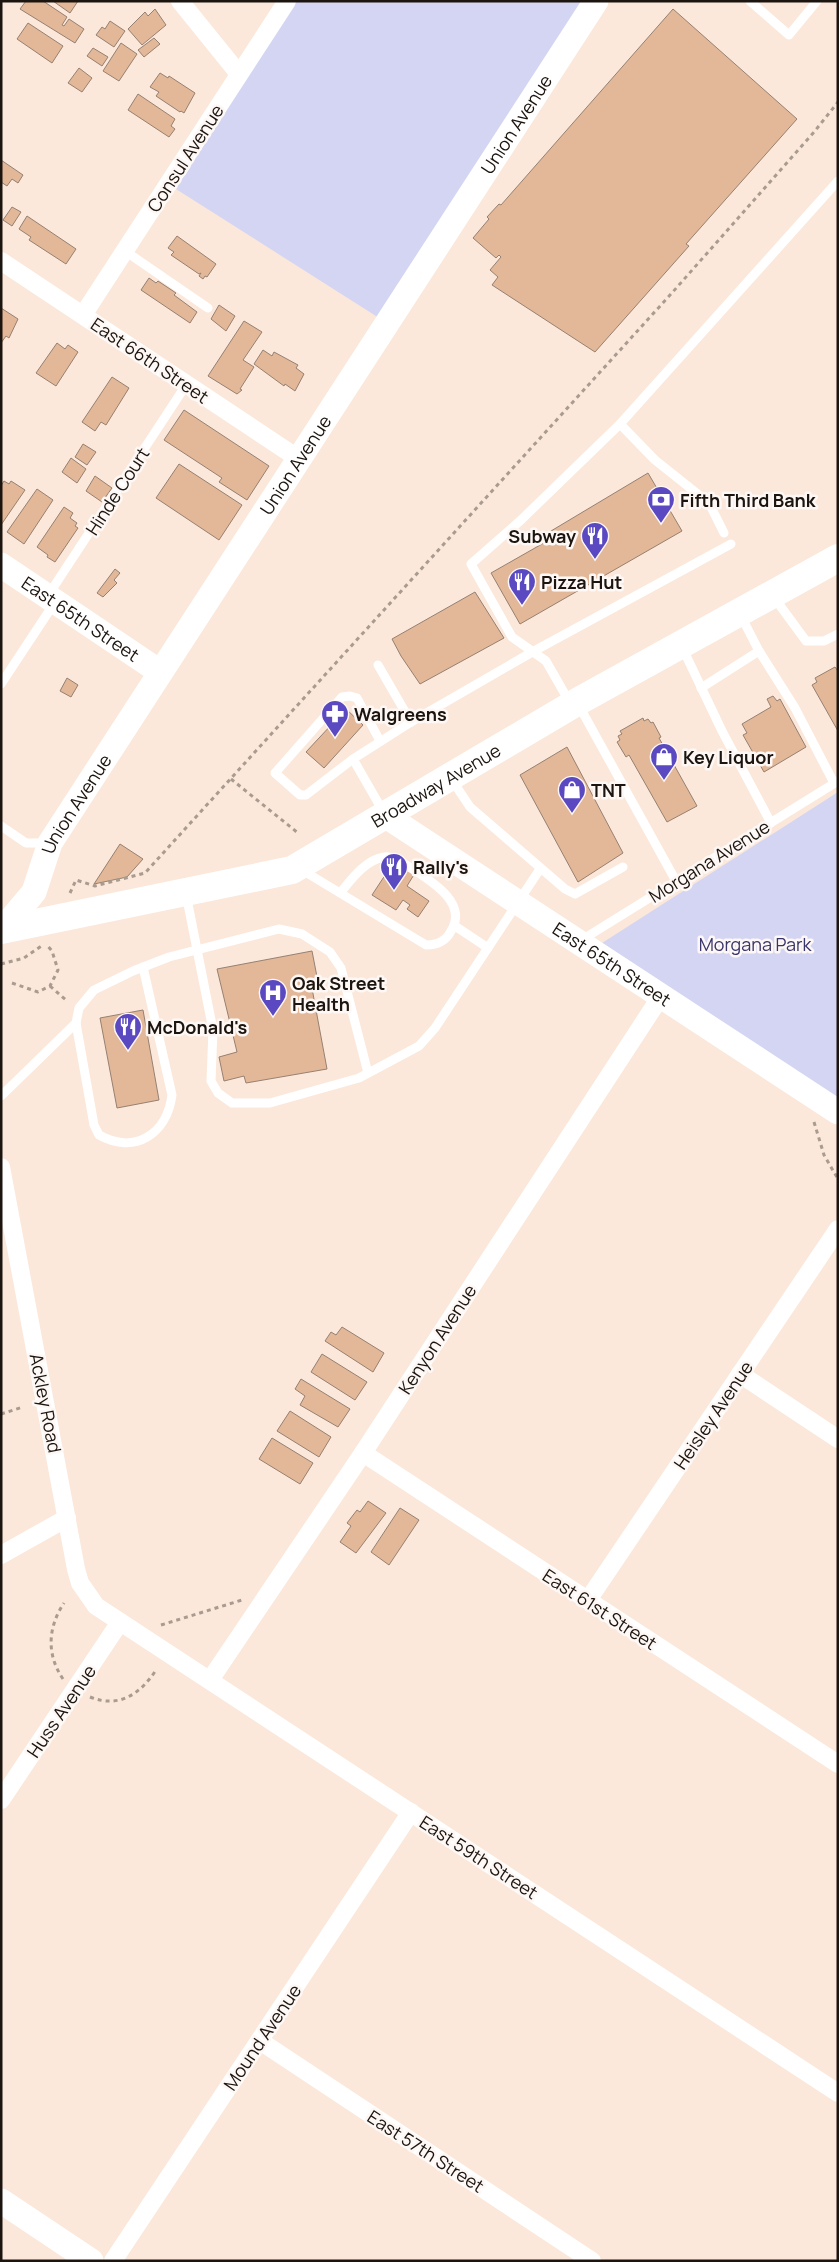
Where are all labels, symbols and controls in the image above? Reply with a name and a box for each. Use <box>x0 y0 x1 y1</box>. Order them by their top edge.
street label: Union Avenue <box>475 70 557 179</box>
street label: Consul Avenue <box>141 100 229 216</box>
street label: East 66th Street <box>86 312 214 408</box>
street label: Union Avenue <box>254 410 336 519</box>
street label: Hinde Court <box>80 443 154 539</box>
bank icon: Fifth Third Bank <box>646 485 676 524</box>
place label: Fifth Third Bank <box>680 488 817 512</box>
restaurant icon: Subway <box>580 521 610 560</box>
place label: Subway <box>508 524 576 548</box>
restaurant icon: Pizza Hut <box>507 567 537 606</box>
place label: Pizza Hut <box>541 570 622 594</box>
street label: East 65th Street <box>17 571 144 667</box>
pharmacy icon: Walgreens <box>320 699 350 738</box>
place label: Walgreens <box>354 702 447 726</box>
street label: Broadway Avenue <box>367 738 505 833</box>
shop icon: Key Liquor <box>649 742 679 781</box>
place label: Key Liquor <box>683 745 774 769</box>
street label: Union Avenue <box>35 749 117 857</box>
shop icon: TNT <box>557 775 587 814</box>
place label: TNT <box>591 778 626 802</box>
street label: Morgana Avenue <box>644 814 774 908</box>
restaurant icon: Rally's <box>379 852 409 891</box>
place label: Rally's <box>413 855 469 879</box>
street label: East 65th Street <box>548 916 676 1011</box>
park label: Morgana Park <box>699 932 812 956</box>
place label: Oak Street Health <box>292 971 385 1016</box>
hospital icon: Oak Street Health <box>258 978 288 1017</box>
restaurant icon: McDonald's <box>113 1012 143 1051</box>
place label: McDonald's <box>147 1015 248 1039</box>
street label: Kenyon Avenue <box>393 1280 481 1398</box>
street label: Ackley Road <box>25 1351 67 1455</box>
street label: Heisley Avenue <box>668 1356 758 1474</box>
street label: East 61st Street <box>538 1563 662 1655</box>
street label: Huss Avenue <box>21 1660 101 1762</box>
street label: East 59th Street <box>415 1810 543 1904</box>
street label: Mound Avenue <box>218 1979 306 2095</box>
street label: East 57th Street <box>363 2104 489 2198</box>

